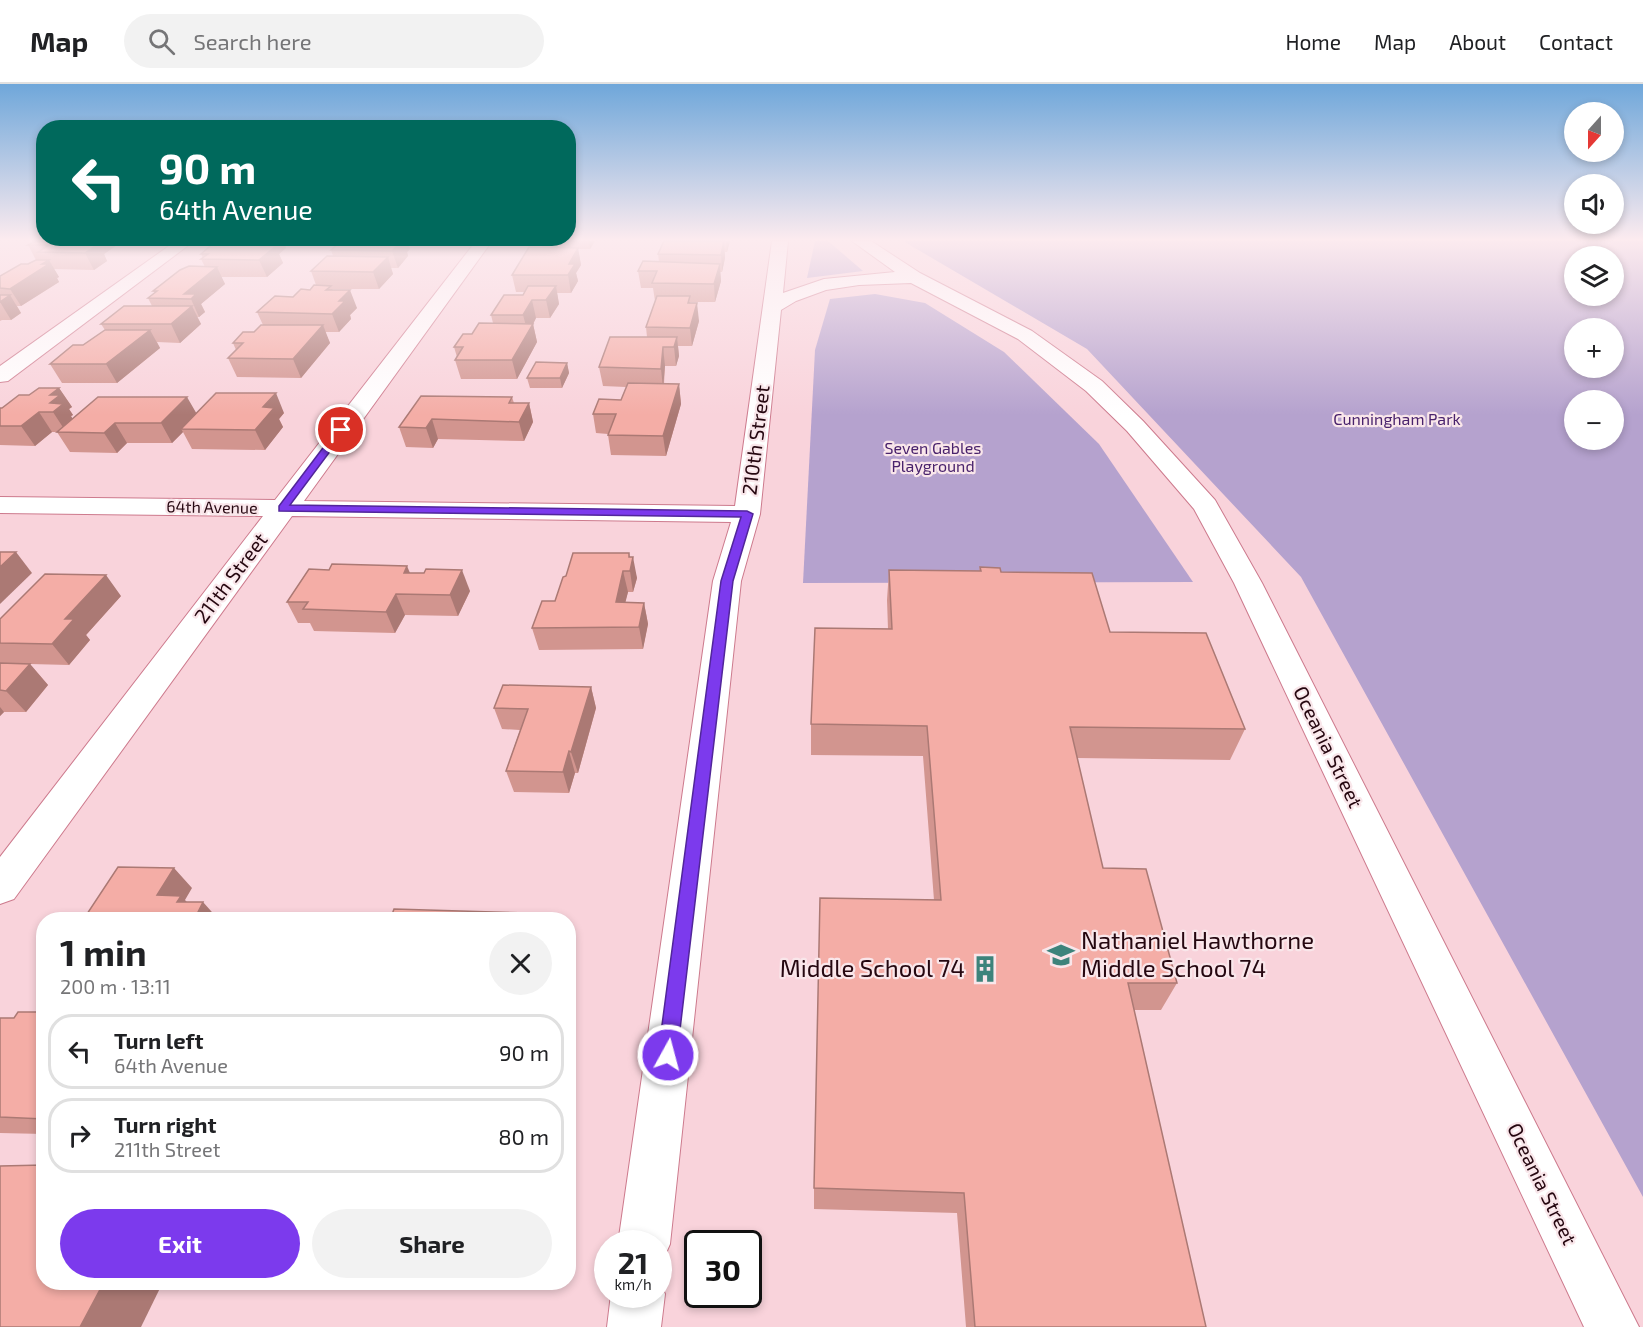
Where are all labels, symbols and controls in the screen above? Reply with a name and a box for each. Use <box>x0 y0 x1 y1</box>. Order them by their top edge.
search box <box>124 14 544 68</box>
text: Map <box>30 24 88 58</box>
icon: search <box>145 25 178 58</box>
text: Search here <box>193 28 312 54</box>
text: Home <box>1285 29 1341 54</box>
text: Map <box>1374 29 1416 54</box>
text: About <box>1449 29 1506 54</box>
text: Contact <box>1539 29 1613 54</box>
north arrow <box>1564 102 1624 162</box>
map controls <box>1564 102 1624 450</box>
text: 90 m <box>159 142 256 192</box>
icon: left <box>60 144 138 222</box>
button: sound <box>1564 174 1624 234</box>
text: 64th Avenue <box>159 193 313 225</box>
button: layers <box>1564 246 1624 306</box>
button: + <box>1564 318 1624 378</box>
street label: 210th Street <box>736 383 774 496</box>
button: − <box>1564 390 1624 450</box>
pin <box>315 404 366 455</box>
park label: Cunningham Park <box>1333 409 1461 428</box>
icon: arrive <box>324 413 357 446</box>
park label: Seven Gables Playground <box>885 438 981 475</box>
street label: 64th Avenue <box>166 496 258 517</box>
street label: 211th Street <box>189 527 272 627</box>
street label: Oceania Street <box>1289 682 1369 812</box>
place label: Nathaniel Hawthorne Middle School 74 <box>1081 925 1314 982</box>
text: 1 min <box>60 930 147 973</box>
button: close <box>489 932 552 995</box>
school or university icon: Nathaniel Hawthorne Middle School 74 <box>1046 940 1076 970</box>
place label: Middle School 74 <box>780 953 965 982</box>
building icon: Middle School 74 <box>970 954 1000 984</box>
text: 200 m · 13:11 <box>60 974 171 998</box>
position arrow <box>636 1023 700 1087</box>
text: Turn left <box>114 1027 203 1053</box>
icon: left <box>63 1035 96 1068</box>
text: 90 m <box>499 1039 549 1065</box>
text: 64th Avenue <box>114 1053 228 1077</box>
text: Turn right <box>114 1111 216 1137</box>
icon: right <box>63 1119 96 1152</box>
street label: Oceania Street <box>1503 1119 1583 1249</box>
text: 80 m <box>498 1123 549 1149</box>
text: 211th Street <box>114 1137 220 1161</box>
button: Exit <box>60 1209 300 1278</box>
button: Share <box>312 1209 552 1278</box>
speed limit sign: 30 <box>684 1230 762 1308</box>
text: 21 <box>618 1244 648 1280</box>
text: km/h <box>614 1275 652 1293</box>

